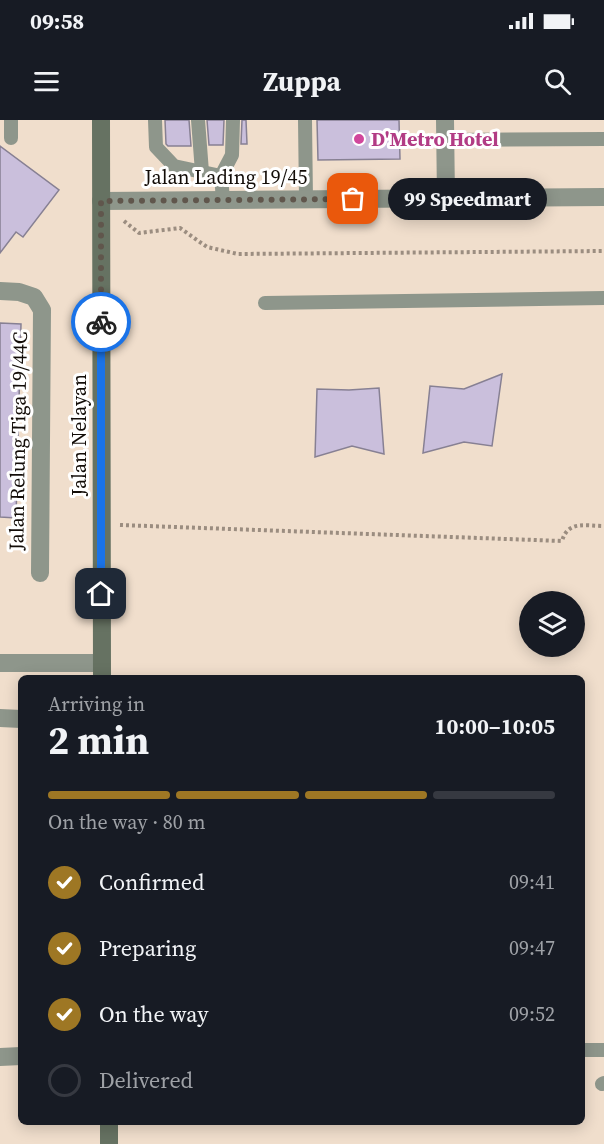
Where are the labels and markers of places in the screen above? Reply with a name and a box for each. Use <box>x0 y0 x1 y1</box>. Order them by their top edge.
place label: D'Metro Hotel <box>371 125 499 153</box>
marker: D'Metro Hotel <box>352 132 366 146</box>
pin <box>327 173 378 224</box>
callout: 99 Speedmart <box>389 178 548 220</box>
pin <box>75 568 126 619</box>

